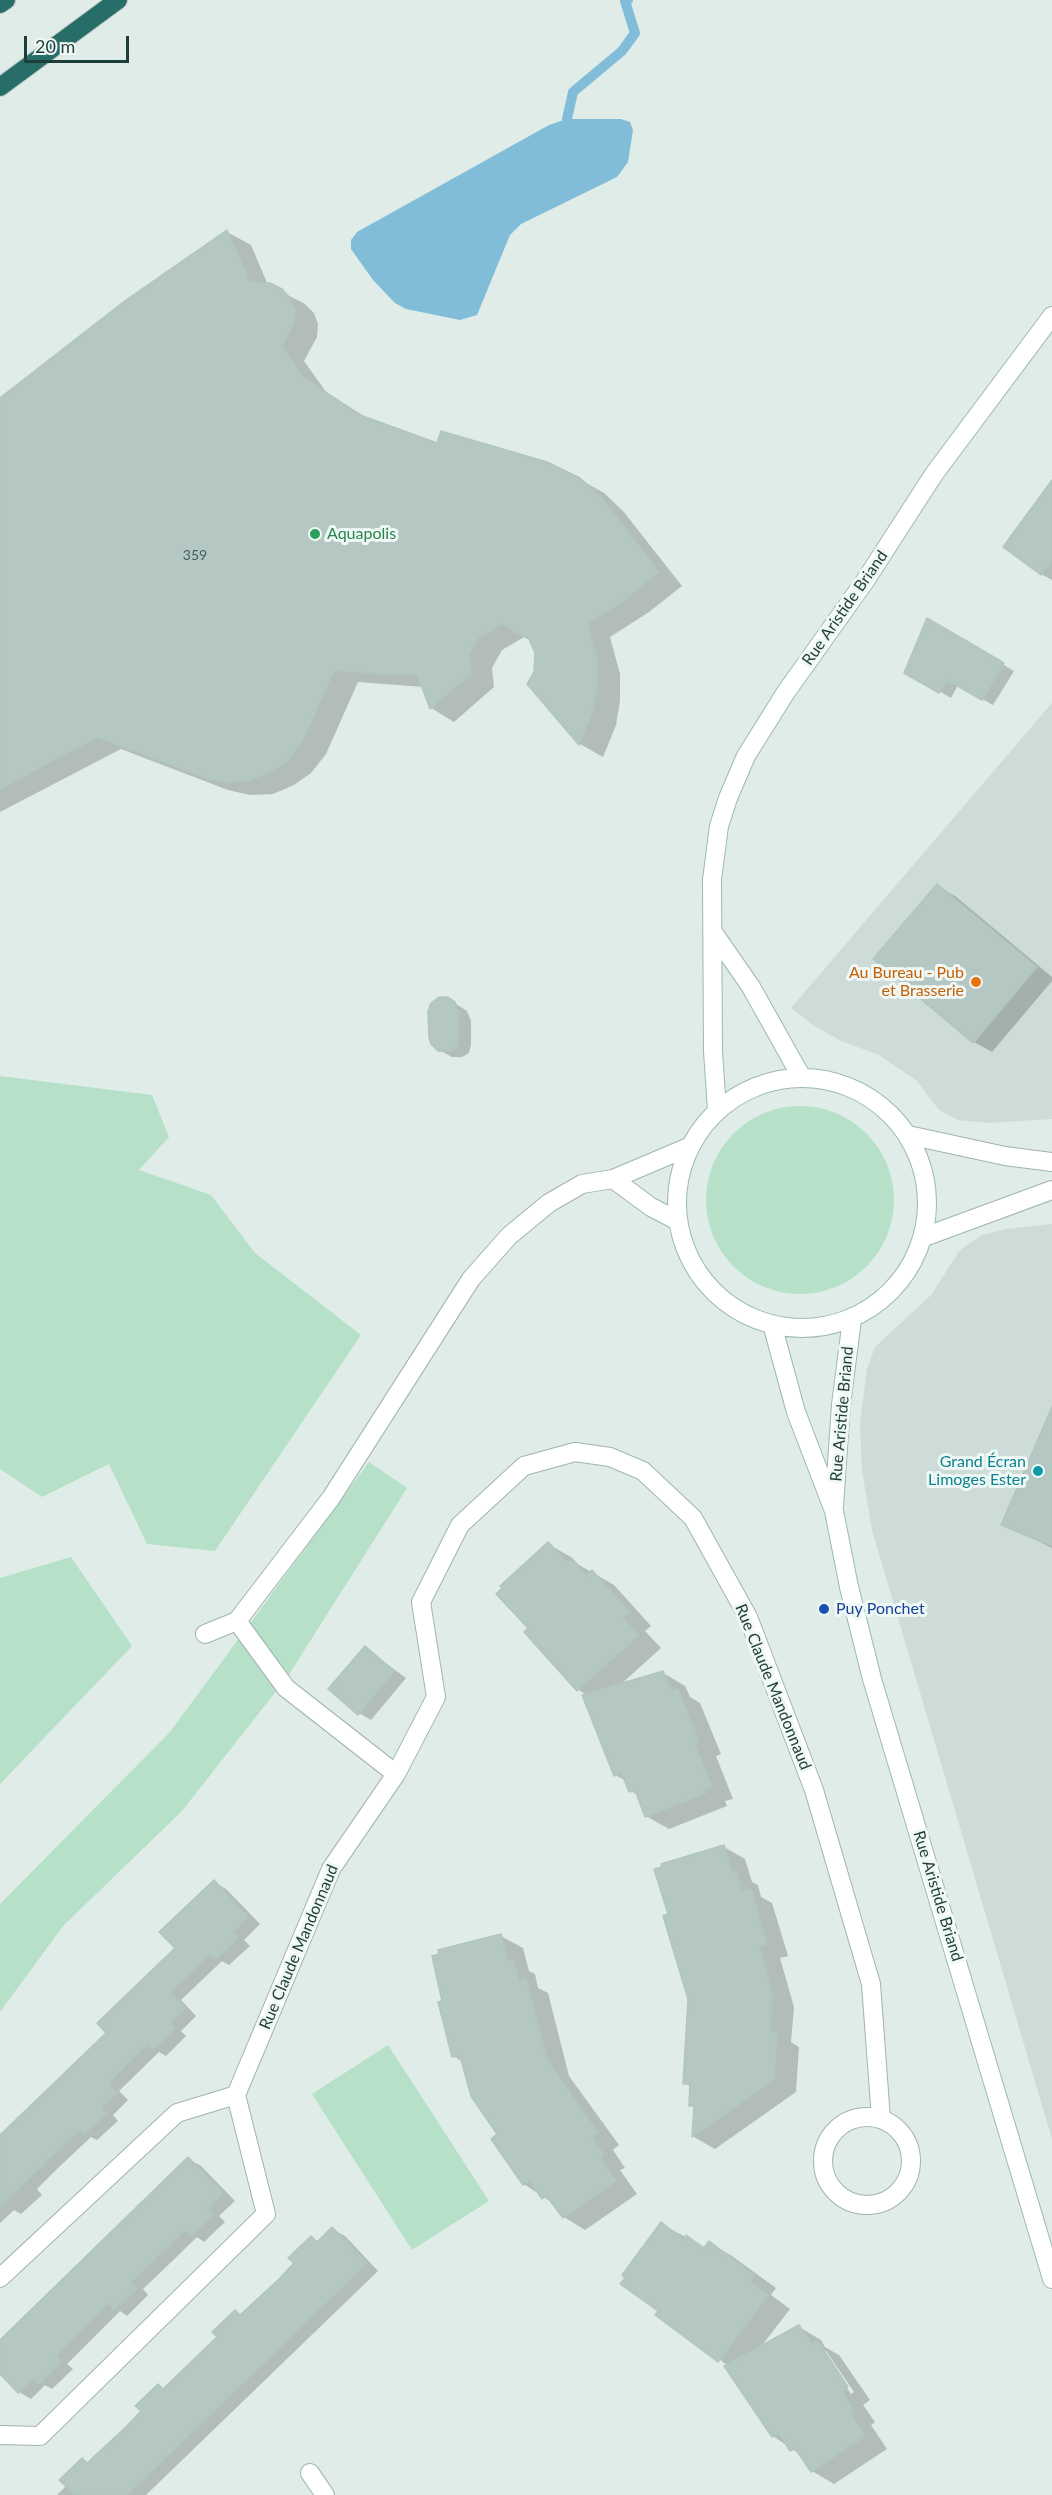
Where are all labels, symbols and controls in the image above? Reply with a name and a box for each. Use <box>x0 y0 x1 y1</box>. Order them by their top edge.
scale bar <box>27 24 132 62</box>
text: 20 m <box>35 35 75 57</box>
place label: Aquapolis <box>327 524 396 544</box>
marker: Aquapolis <box>308 527 322 541</box>
house number: 359 <box>183 547 207 563</box>
street label: Rue Aristide Briand <box>798 547 892 669</box>
place label: Au Bureau - Pub et Brasserie <box>849 963 964 1001</box>
marker: Au Bureau - Pub et Brasserie <box>969 975 983 989</box>
street label: Rue Aristide Briand <box>827 1346 857 1482</box>
place label: Grand Écran Limoges Ester <box>928 1452 1026 1490</box>
marker: Grand Écran Limoges Ester <box>1031 1464 1045 1478</box>
place label: Puy Ponchet <box>836 1599 925 1619</box>
street label: Rue Claude Mandonnaud <box>731 1601 815 1773</box>
marker: Puy Ponchet <box>817 1602 831 1616</box>
street label: Rue Aristide Briand <box>909 1828 967 1964</box>
street label: Rue Claude Mandonnaud <box>256 1862 342 2032</box>

